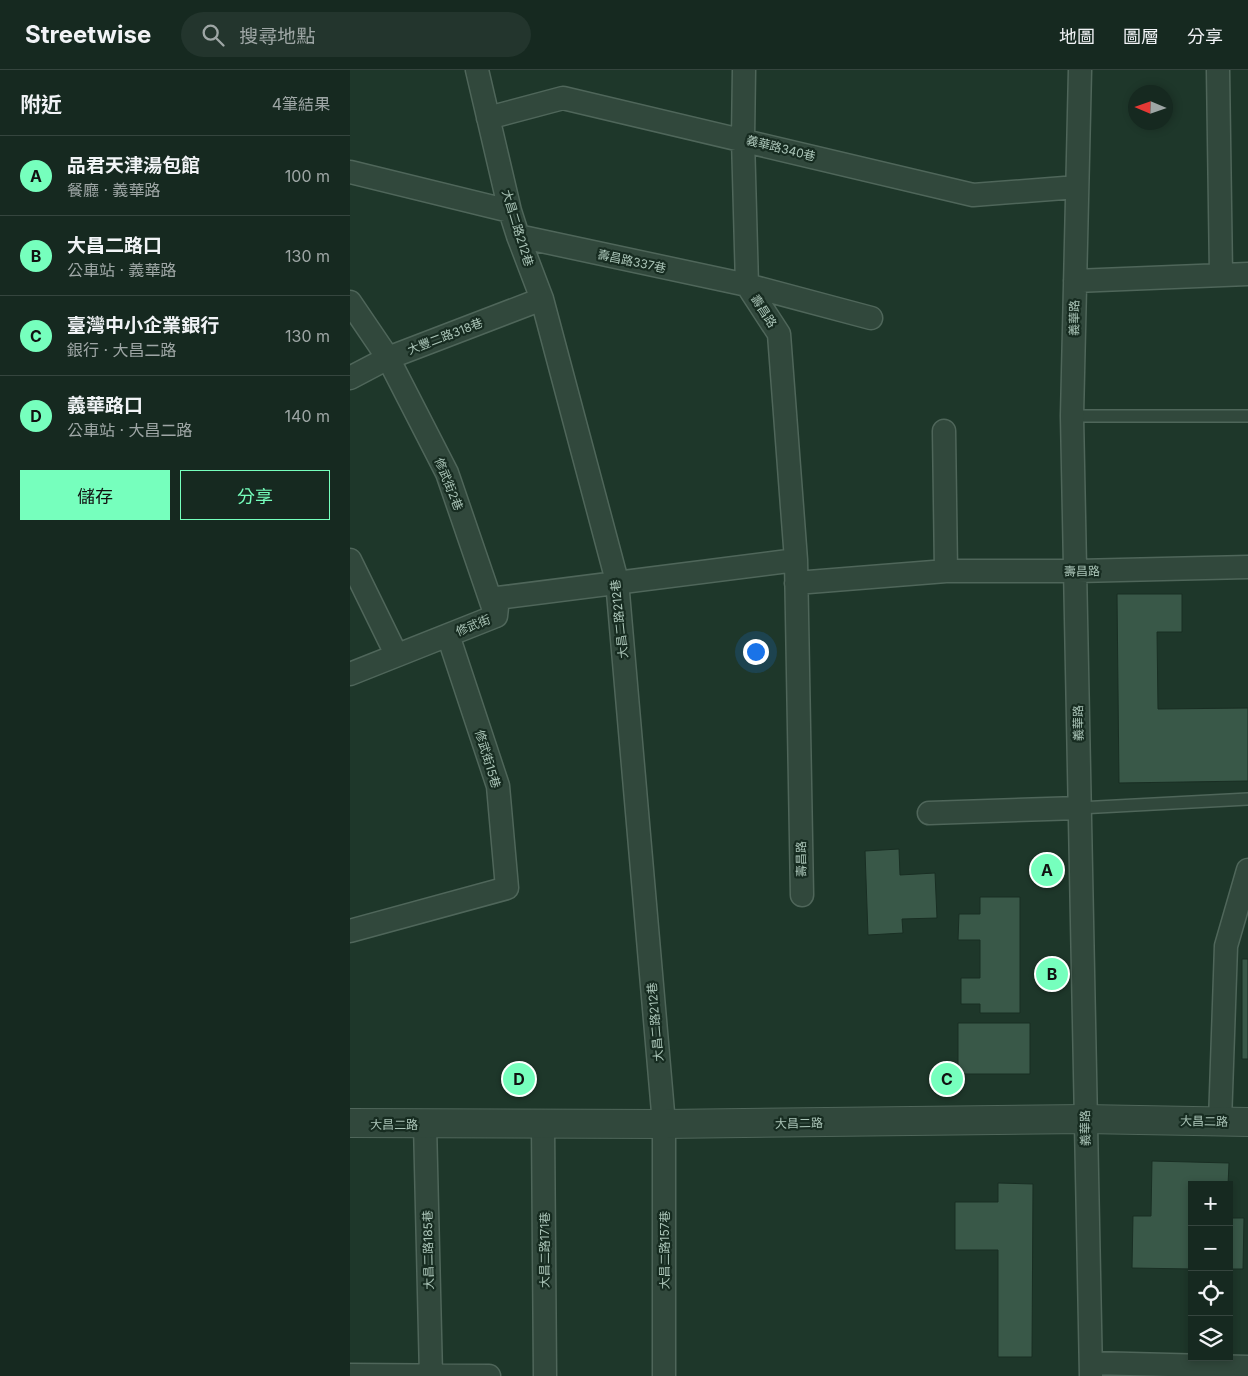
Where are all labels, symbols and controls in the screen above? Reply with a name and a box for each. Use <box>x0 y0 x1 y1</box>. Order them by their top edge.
search box <box>181 12 531 57</box>
text: Streetwise <box>25 20 151 49</box>
icon: search <box>199 21 227 49</box>
text: 搜尋地點 <box>239 25 315 48</box>
text: 地圖 <box>1059 26 1095 47</box>
text: 圖層 <box>1123 26 1159 47</box>
text: 分享 <box>1187 26 1223 47</box>
north arrow <box>1128 85 1173 130</box>
text: 附近 <box>20 92 62 117</box>
text: 4筆結果 <box>272 94 330 114</box>
street label: 義華路340巷 <box>745 132 817 164</box>
text: 品君天津湯包館 <box>67 154 200 177</box>
text: A <box>30 166 42 186</box>
text: 100 m <box>285 166 330 186</box>
text: 餐廳 · 義華路 <box>67 180 161 200</box>
street label: 大昌二路212巷 <box>499 188 537 268</box>
text: 大昌二路口 <box>67 234 162 257</box>
text: B <box>31 246 41 266</box>
text: 130 m <box>285 246 330 266</box>
street label: 壽昌路337巷 <box>596 246 668 276</box>
text: 公車站 · 義華路 <box>67 260 177 280</box>
street label: 壽昌路 <box>748 292 780 330</box>
street label: 義華路 <box>1066 300 1082 336</box>
text: 臺灣中小企業銀行 <box>67 314 219 337</box>
street label: 大豐二路318巷 <box>405 315 485 357</box>
text: C <box>30 326 42 346</box>
text: 130 m <box>285 326 330 346</box>
text: 銀行 · 大昌二路 <box>67 340 177 360</box>
text: 義華路口 <box>67 394 143 417</box>
text: D <box>30 406 42 426</box>
text: 140 m <box>285 406 330 426</box>
text: 公車站 · 大昌二路 <box>67 420 193 440</box>
street label: 修武街2巷 <box>432 456 466 512</box>
button: 儲存 <box>20 470 170 520</box>
button: 分享 <box>180 470 330 520</box>
street label: 壽昌路 <box>1064 563 1100 579</box>
street label: 大昌二路212巷 <box>607 579 631 659</box>
street label: 修武街 <box>453 611 493 639</box>
your location <box>743 639 769 665</box>
street label: 義華路 <box>1070 705 1086 741</box>
street label: 修武街15巷 <box>472 728 504 790</box>
street label: 壽昌路 <box>793 841 809 877</box>
pin: A <box>1031 851 1063 889</box>
pin: B <box>1036 955 1068 993</box>
street label: 大昌二路212巷 <box>644 982 666 1062</box>
pin: D <box>503 1060 535 1098</box>
pin: C <box>931 1060 963 1098</box>
street label: 義華路 <box>1077 1110 1093 1146</box>
street label: 大昌二路 <box>1180 1113 1228 1129</box>
street label: 大昌二路 <box>775 1115 823 1131</box>
street label: 大昌二路 <box>370 1117 418 1132</box>
map controls <box>1188 1181 1233 1361</box>
button: + <box>1188 1181 1233 1226</box>
street label: 大昌二路185巷 <box>420 1210 436 1290</box>
street label: 大昌二路157巷 <box>657 1211 672 1289</box>
street label: 大昌二路171巷 <box>537 1212 552 1288</box>
button: − <box>1188 1226 1233 1271</box>
button: locate <box>1188 1271 1233 1316</box>
button: layers <box>1188 1316 1233 1361</box>

